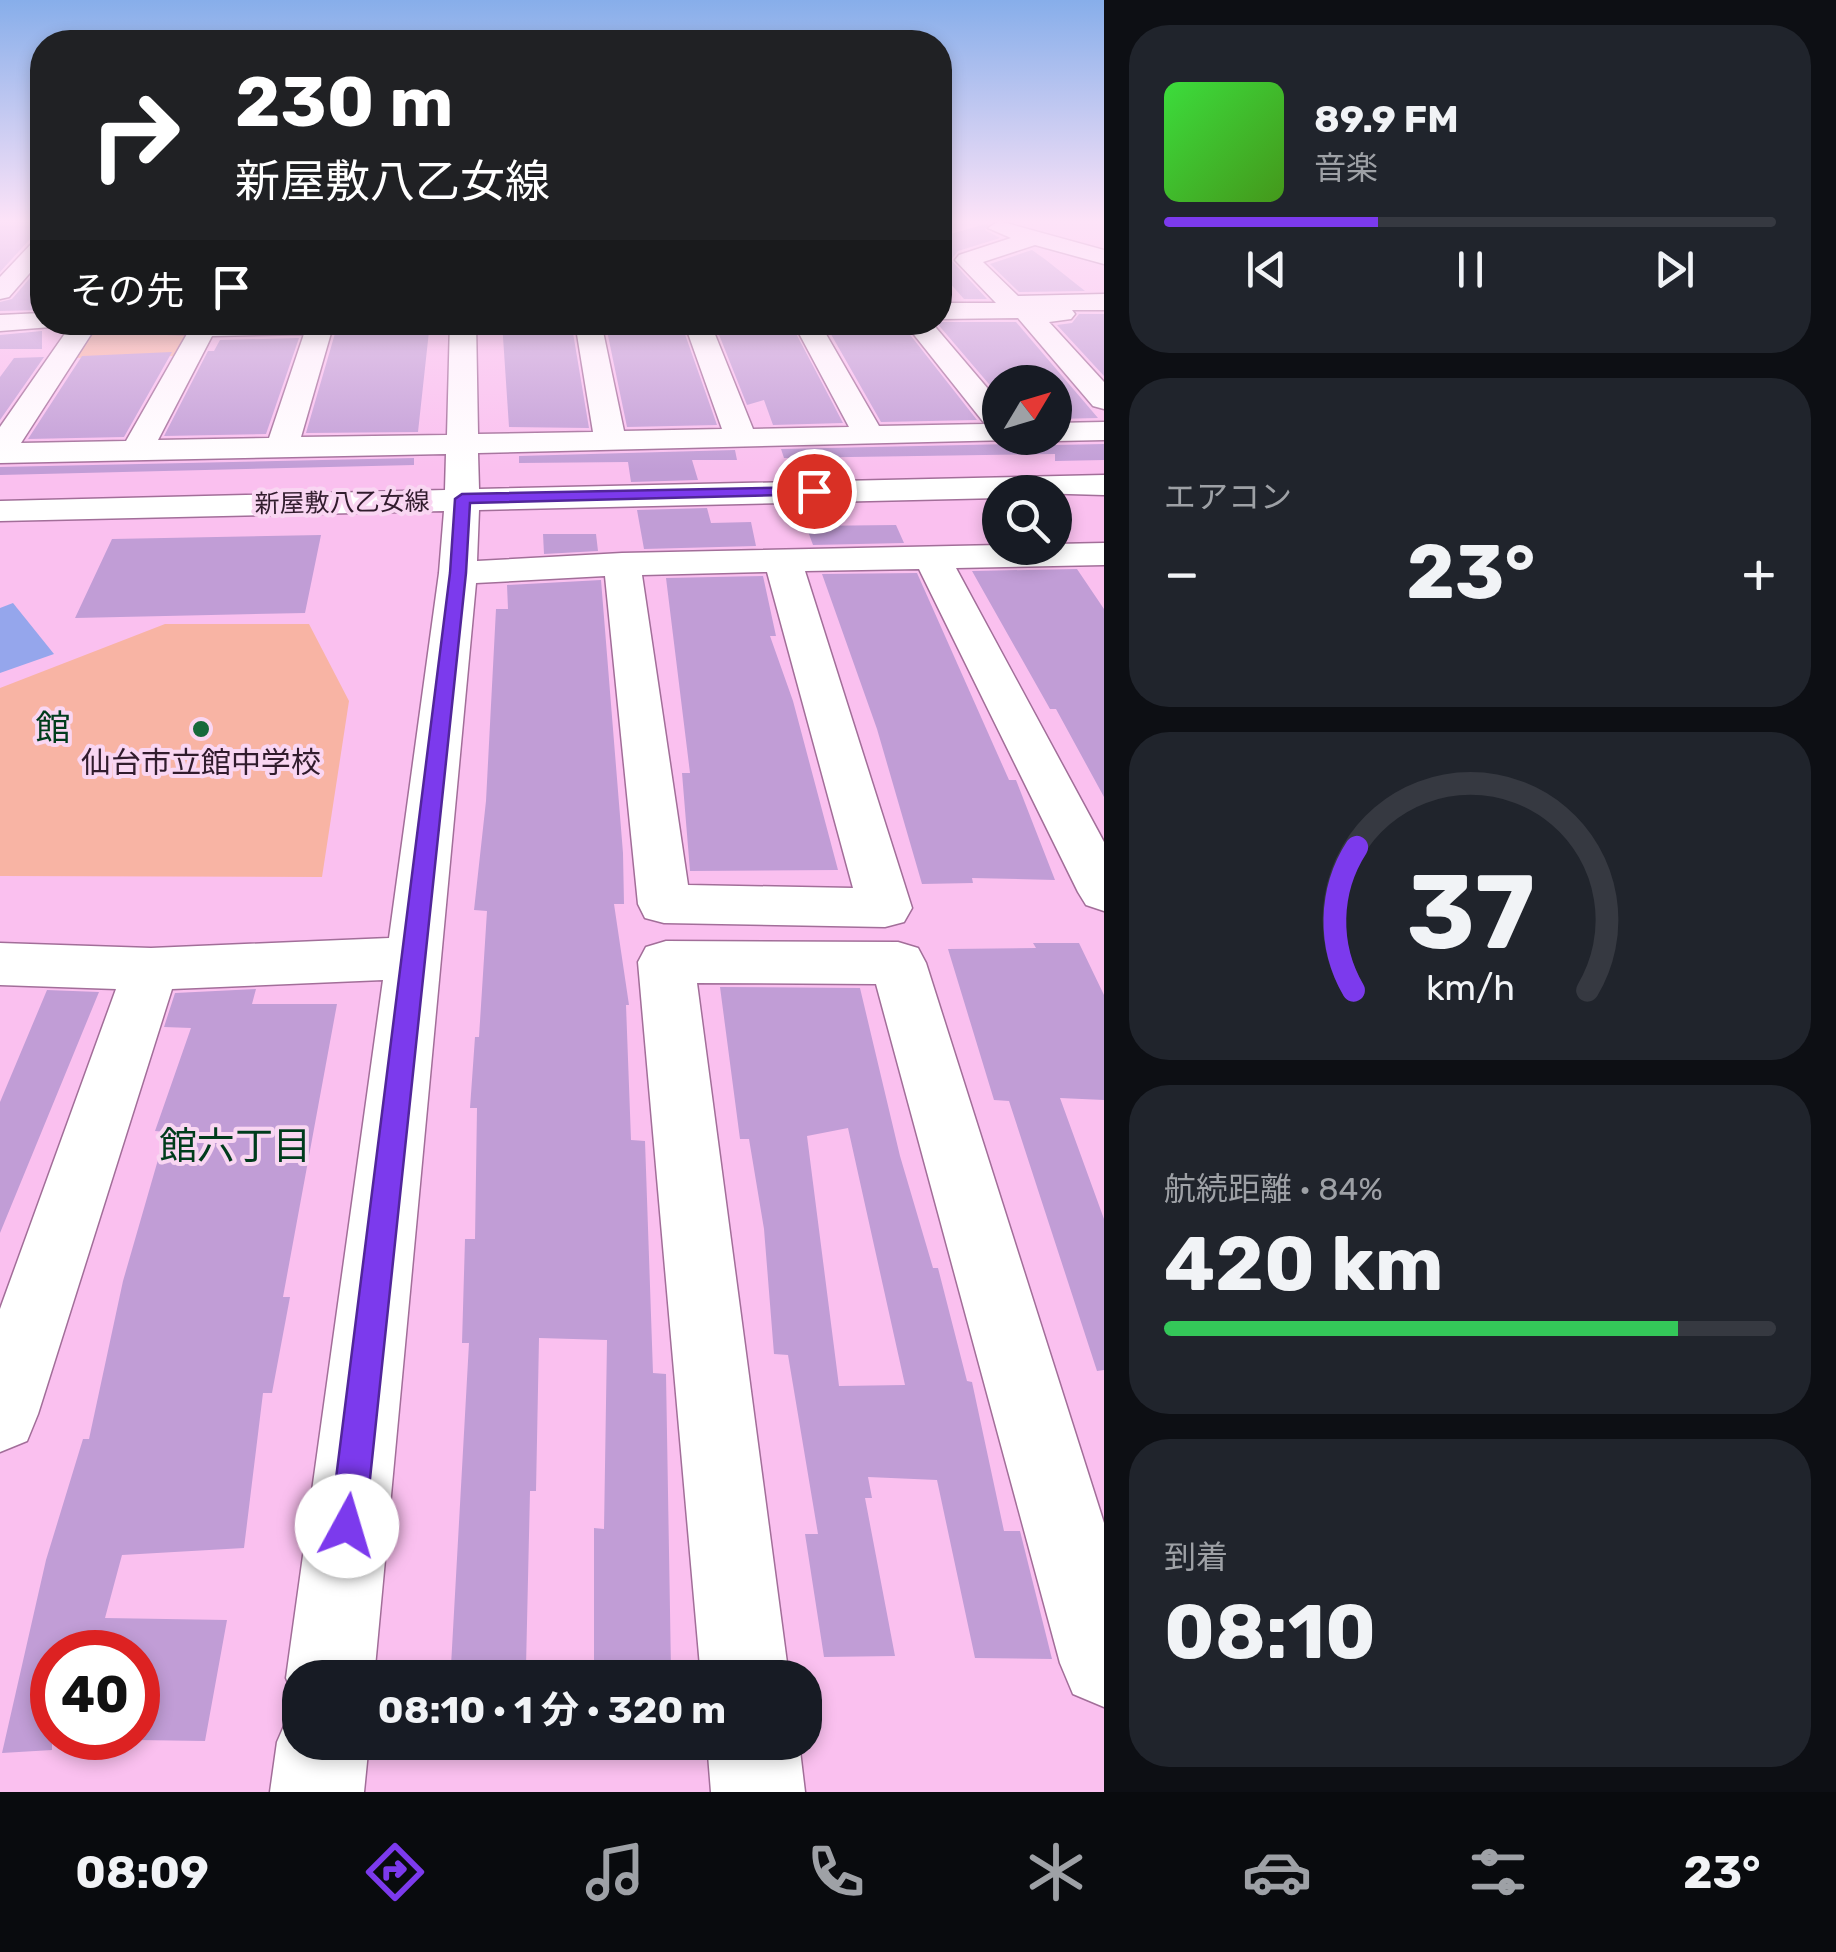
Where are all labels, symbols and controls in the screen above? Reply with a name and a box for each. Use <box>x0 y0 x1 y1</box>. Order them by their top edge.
text: 230 m <box>235 61 453 144</box>
icon: right <box>70 70 200 200</box>
text: 89.9 FM <box>1314 96 1459 142</box>
text: 音楽 <box>1314 149 1378 187</box>
text: 新屋敷八乙女線 <box>235 155 550 208</box>
icon: previous <box>1239 242 1294 297</box>
icon: pause <box>1443 242 1498 297</box>
icon: next <box>1647 242 1702 297</box>
icon: arrive <box>204 260 259 315</box>
text: その先 <box>70 268 184 314</box>
north arrow <box>982 365 1072 455</box>
map controls <box>982 365 1072 565</box>
pin <box>772 449 857 534</box>
icon: arrive <box>787 464 842 519</box>
button: search <box>982 475 1072 565</box>
text: エアコン <box>1164 478 1292 516</box>
street label: 新屋敷八乙女線 <box>254 486 430 519</box>
text: 23° <box>1406 528 1535 617</box>
text: − <box>1164 541 1200 606</box>
text: + <box>1742 541 1776 606</box>
district label: 館 <box>35 707 71 749</box>
marker: 仙台市立館中学校 <box>190 718 212 740</box>
place label: 仙台市立館中学校 <box>81 745 321 781</box>
text: 37 <box>1406 851 1534 974</box>
text: km/h <box>1425 967 1515 1009</box>
district label: 館六丁目 <box>159 1123 311 1169</box>
text: 航続距離 · 84% <box>1164 1170 1383 1208</box>
text: 420 km <box>1164 1220 1444 1309</box>
position arrow <box>295 1474 399 1578</box>
text: 到着 <box>1164 1538 1228 1576</box>
text: 08:10 <box>1164 1588 1376 1677</box>
speed limit sign: 40 <box>30 1630 160 1760</box>
text: 08:10 · 1 分 · 320 m <box>378 1687 726 1733</box>
icon: directions <box>360 1837 430 1907</box>
icon: music <box>580 1837 650 1907</box>
icon: phone <box>801 1837 871 1907</box>
icon: climate <box>1021 1837 1091 1907</box>
icon: car <box>1242 1837 1312 1907</box>
icon: filters <box>1463 1837 1533 1907</box>
text: 08:09 <box>75 1846 209 1899</box>
text: 23° <box>1683 1846 1761 1899</box>

